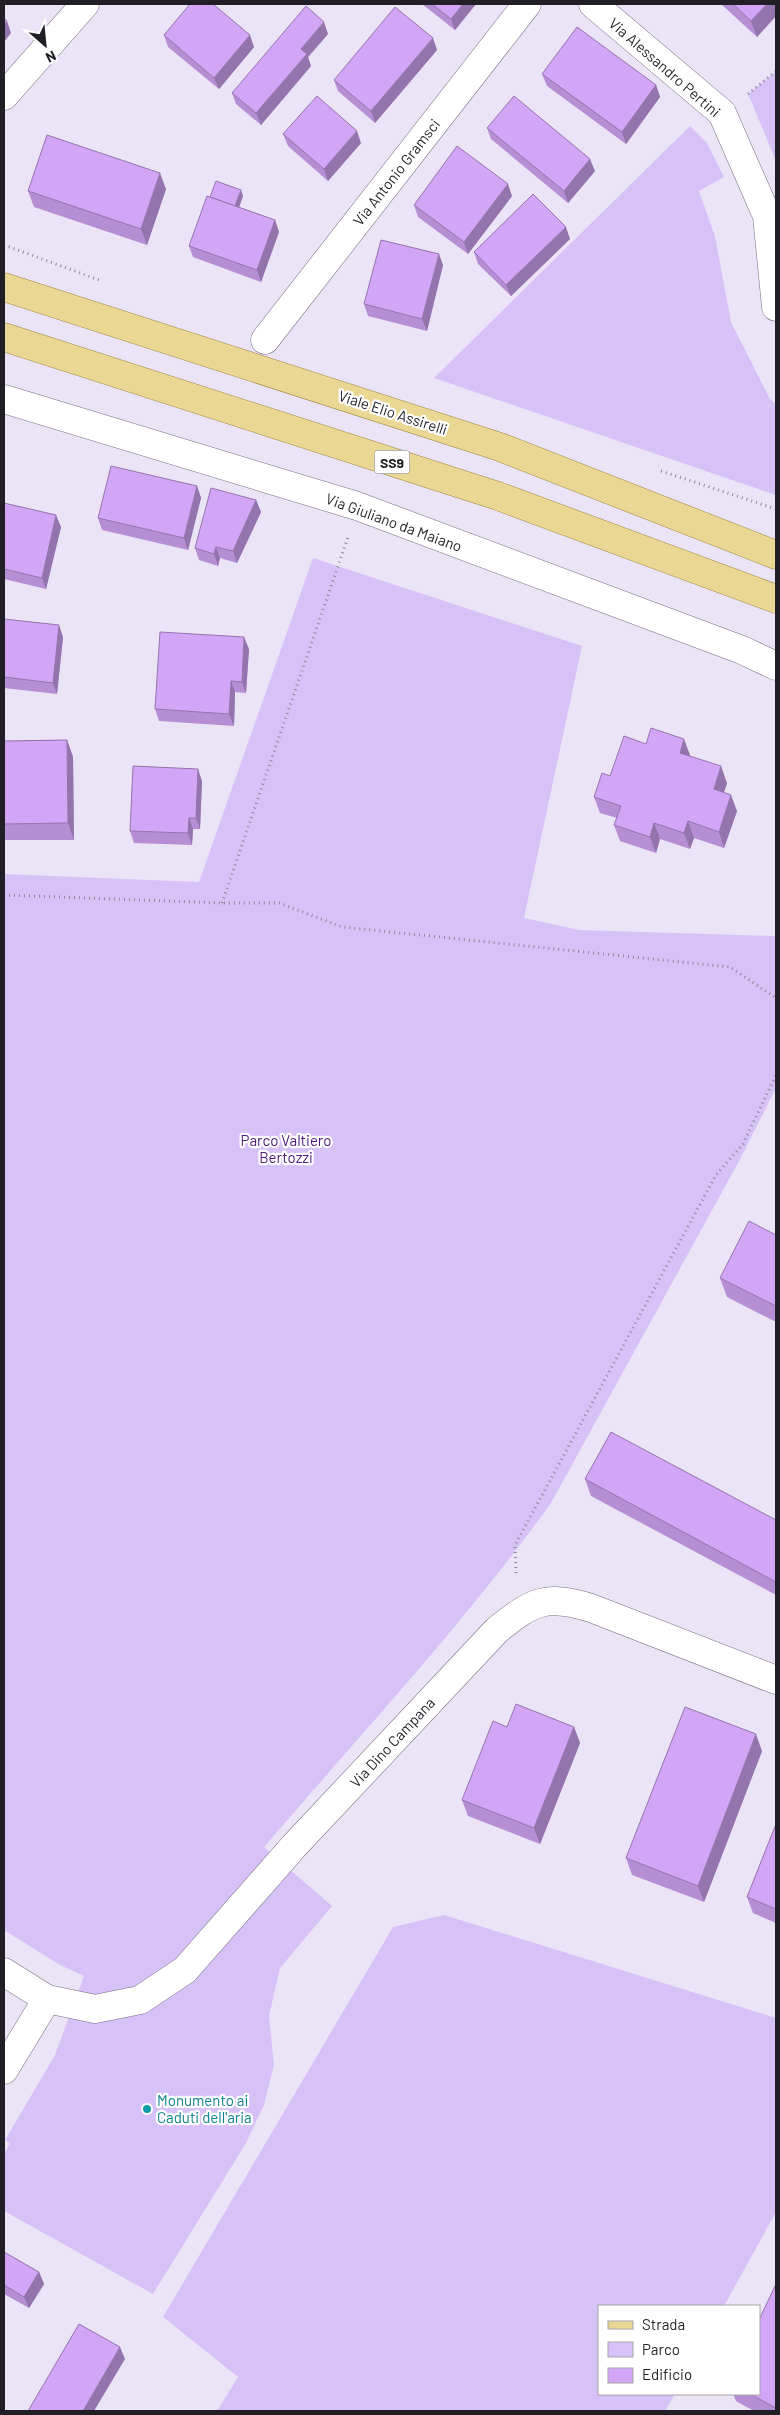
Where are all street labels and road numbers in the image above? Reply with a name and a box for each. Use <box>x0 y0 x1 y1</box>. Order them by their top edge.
street label: Via Alessandro Pertini <box>606 14 724 120</box>
street label: Via Antonio Gramsci <box>349 115 443 229</box>
street label: Viale Elio Assirelli <box>336 386 450 438</box>
road number: SS9 <box>374 451 410 474</box>
street label: Via Giuliano da Maiano <box>324 489 464 555</box>
street label: Via Dino Campana <box>346 1693 438 1791</box>

